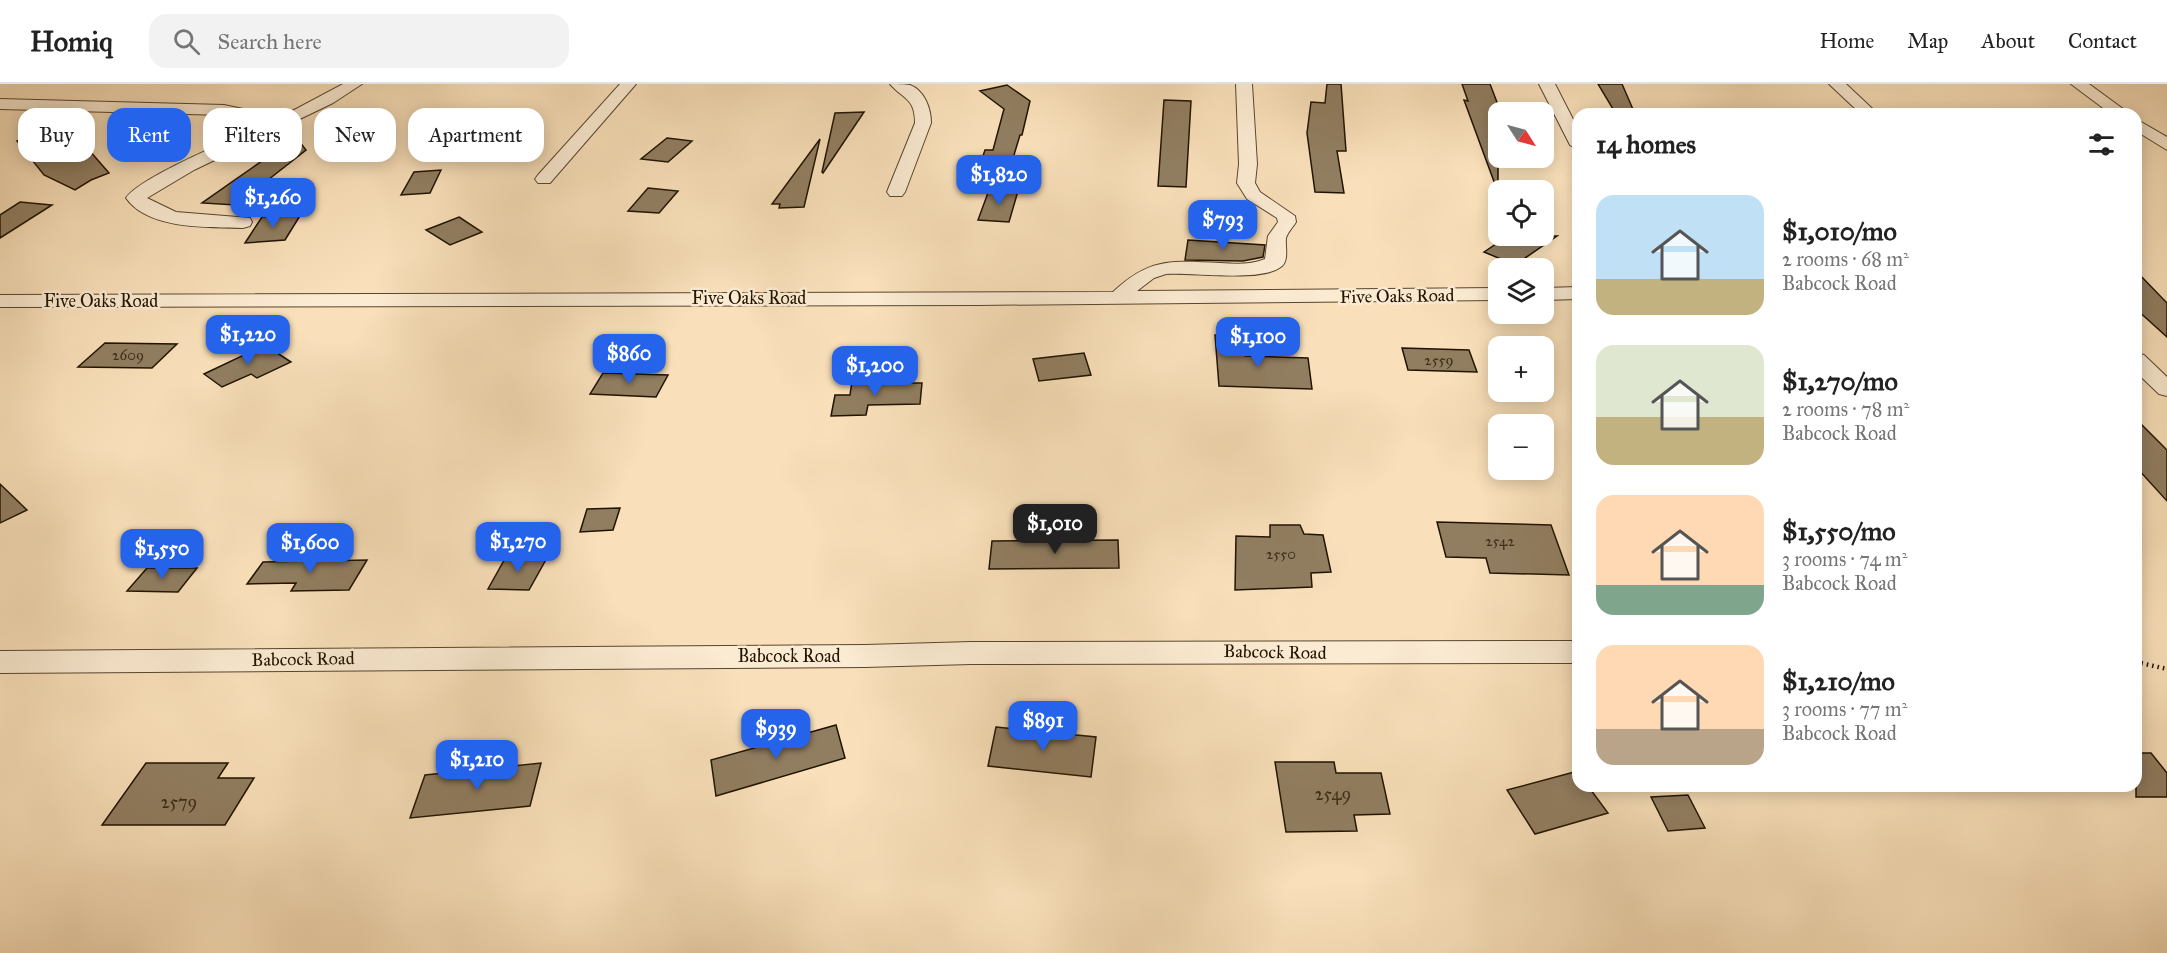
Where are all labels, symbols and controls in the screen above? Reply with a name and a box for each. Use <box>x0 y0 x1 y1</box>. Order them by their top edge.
search box <box>149 14 569 68</box>
text: Homiq <box>30 24 113 59</box>
icon: search <box>170 25 203 58</box>
text: Search here <box>218 28 322 55</box>
text: Home <box>1819 28 1874 54</box>
text: Map <box>1907 28 1948 54</box>
text: About <box>1981 28 2035 54</box>
text: Contact <box>2068 28 2137 54</box>
north arrow <box>1488 102 1554 168</box>
map controls <box>1488 102 1554 480</box>
chip: Buy <box>18 108 95 162</box>
chip: Rent <box>107 108 191 162</box>
chip: Filters <box>203 108 302 162</box>
chip: New <box>314 108 396 162</box>
chip: Apartment <box>408 108 544 162</box>
text: 14 homes <box>1596 128 1696 160</box>
icon: filters <box>2085 128 2118 161</box>
pin: $1,820 <box>950 155 1048 206</box>
text: $1,820 <box>970 162 1028 186</box>
pin: $1,260 <box>224 178 322 229</box>
button: locate <box>1488 180 1554 246</box>
text: $1,260 <box>245 185 301 209</box>
pin: $793 <box>1187 200 1259 251</box>
text: $793 <box>1202 207 1244 231</box>
text: $1,010/mo <box>1782 215 1897 247</box>
icon: home <box>1644 219 1716 291</box>
text: 2 rooms · 68 m² <box>1782 247 1909 271</box>
button: layers <box>1488 258 1554 324</box>
text: Babcock Road <box>1782 271 1897 295</box>
street label: Five Oaks Road <box>1339 284 1455 308</box>
street label: Five Oaks Road <box>692 287 806 309</box>
street label: Five Oaks Road <box>44 290 158 312</box>
pin: $1,220 <box>199 315 297 366</box>
pin: $1,100 <box>1209 317 1307 368</box>
text: $1,220 <box>220 322 276 346</box>
text: $1,100 <box>1230 324 1286 348</box>
pin: $860 <box>593 334 665 385</box>
button: + <box>1488 336 1554 402</box>
text: $860 <box>607 341 651 365</box>
house number: 2609 <box>112 346 144 364</box>
pin: $1,200 <box>826 346 924 397</box>
house number: 2559 <box>1424 351 1454 369</box>
text: $1,200 <box>846 353 904 377</box>
text: $1,270/mo <box>1782 365 1898 397</box>
icon: home <box>1644 369 1716 441</box>
text: 2 rooms · 78 m² <box>1782 397 1909 421</box>
button: − <box>1488 414 1554 480</box>
text: Babcock Road <box>1782 421 1897 445</box>
pin: $1,010 <box>1006 504 1104 555</box>
text: $1,010 <box>1027 511 1083 535</box>
text: $1,550/mo <box>1782 515 1896 547</box>
icon: home <box>1644 519 1716 591</box>
pin: $1,270 <box>469 522 567 573</box>
pin: $1,600 <box>261 523 359 574</box>
pin: $1,550 <box>113 529 211 580</box>
text: $1,270 <box>490 529 546 553</box>
text: $1,600 <box>281 530 339 554</box>
house number: 2542 <box>1485 532 1515 550</box>
text: $1,550 <box>135 536 189 560</box>
house number: 2550 <box>1266 545 1296 563</box>
text: 3 rooms · 74 m² <box>1782 547 1907 571</box>
text: Babcock Road <box>1782 571 1897 595</box>
street label: Babcock Road <box>1223 640 1327 664</box>
street label: Babcock Road <box>737 645 841 667</box>
street label: Babcock Road <box>251 647 355 671</box>
text: $1,210/mo <box>1782 665 1895 697</box>
icon: home <box>1644 669 1716 741</box>
text: 3 rooms · 77 m² <box>1782 697 1907 721</box>
pin: $891 <box>1007 701 1079 752</box>
text: $891 <box>1022 708 1064 732</box>
pin: $939 <box>740 709 812 760</box>
text: $939 <box>755 716 797 740</box>
text: Babcock Road <box>1782 721 1897 745</box>
pin: $1,210 <box>428 740 526 791</box>
text: $1,210 <box>450 747 504 771</box>
house number: 2549 <box>1315 783 1351 805</box>
house number: 2579 <box>161 791 197 813</box>

